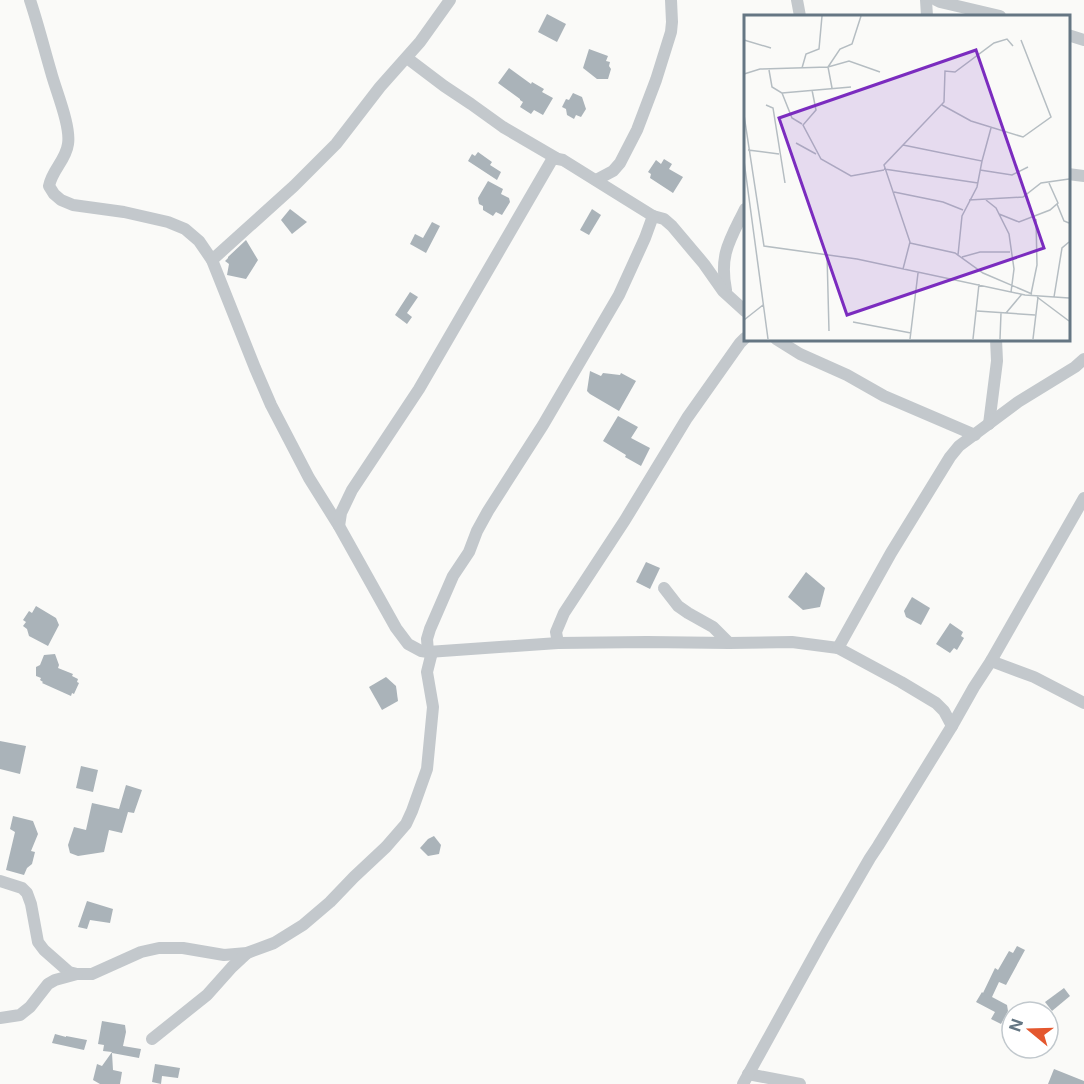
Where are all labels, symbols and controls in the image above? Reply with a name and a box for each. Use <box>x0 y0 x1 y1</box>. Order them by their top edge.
inset map <box>744 15 1069 340</box>
north arrow <box>1000 1000 1060 1060</box>
text: N <box>1004 1016 1027 1034</box>

